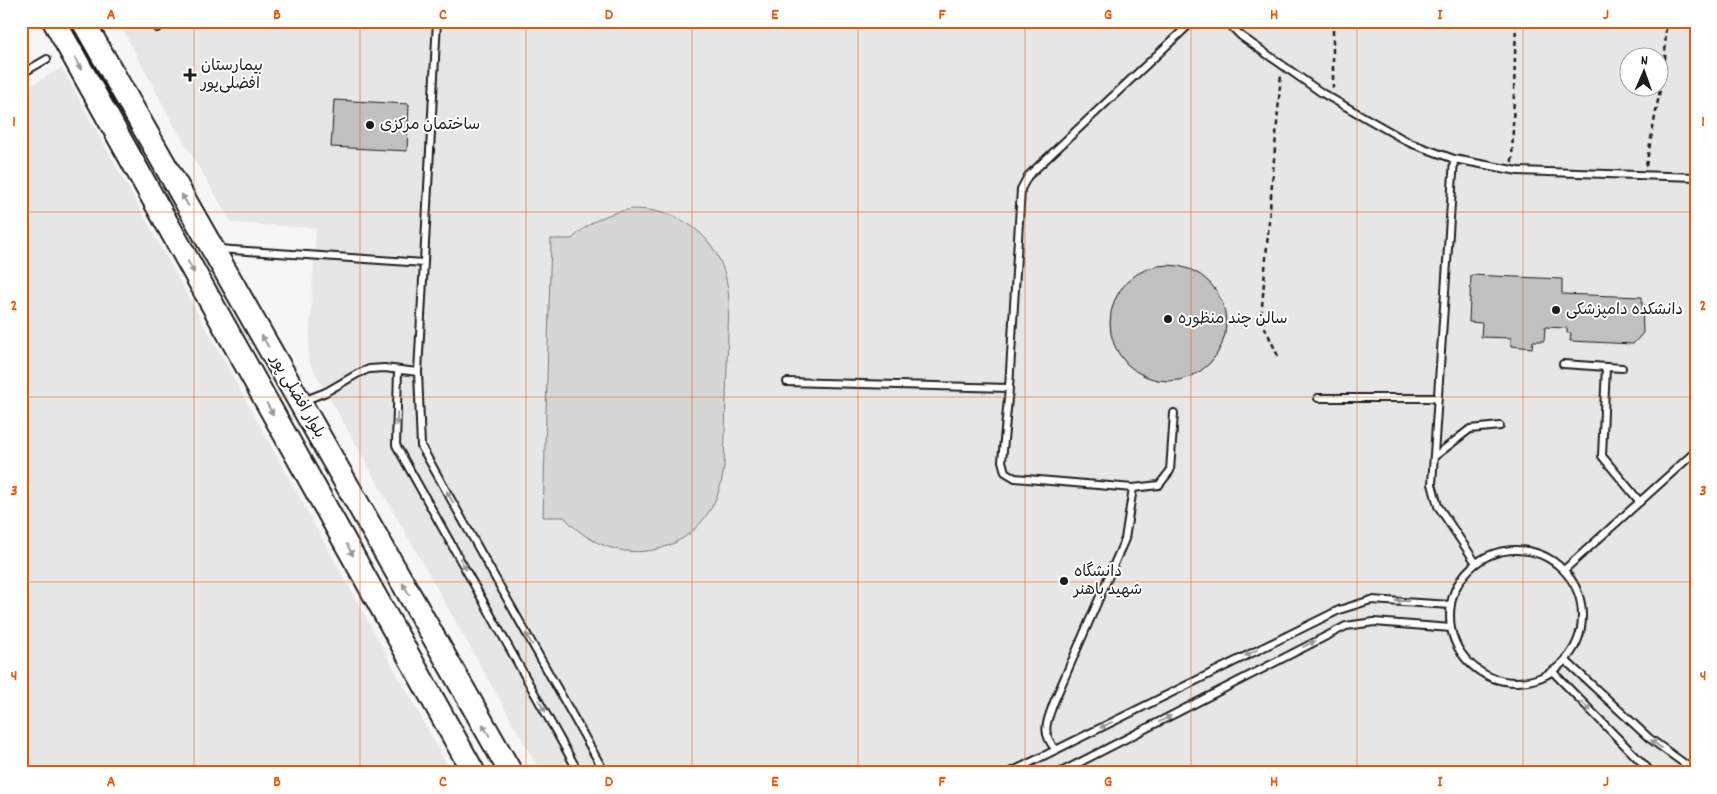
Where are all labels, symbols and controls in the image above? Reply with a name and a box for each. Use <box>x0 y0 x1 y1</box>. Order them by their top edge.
text: A <box>107 4 116 27</box>
text: B <box>273 4 281 27</box>
text: C <box>439 4 447 27</box>
text: D <box>605 4 614 27</box>
text: E <box>771 4 779 27</box>
text: F <box>938 4 946 27</box>
text: G <box>1104 4 1112 27</box>
text: H <box>1270 4 1278 27</box>
text: I <box>1438 4 1444 27</box>
text: J <box>1603 4 1609 27</box>
north arrow <box>1620 48 1670 98</box>
text: N <box>1641 51 1648 71</box>
place label: بیمارستان افضلی‌پور <box>199 55 263 96</box>
one-way arrow <box>73 57 82 70</box>
marker: بیمارستان افضلی‌پور <box>183 68 197 82</box>
text: 1 <box>12 111 16 134</box>
text: 1 <box>1701 111 1705 134</box>
place label: ساختمان مرکزی <box>380 114 480 137</box>
marker: ساختمان مرکزی <box>364 119 376 131</box>
one-way arrow <box>180 194 189 207</box>
one-way arrow <box>187 259 195 274</box>
text: 2 <box>11 295 18 318</box>
text: 2 <box>1700 295 1707 318</box>
place label: دانشکده دامپزشکی <box>1566 299 1683 322</box>
marker: دانشکده دامپزشکی <box>1550 304 1562 316</box>
place label: سالن چند منظوره <box>1178 308 1288 331</box>
marker: سالن چند منظوره <box>1162 313 1174 325</box>
one-way arrow <box>261 334 269 349</box>
street label: بلوار افضلی پور <box>263 349 330 443</box>
one-way arrow <box>266 402 275 415</box>
one-way arrow <box>392 411 400 427</box>
text: 3 <box>10 480 18 503</box>
text: 3 <box>1699 480 1707 503</box>
one-way arrow <box>445 490 454 504</box>
one-way arrow <box>346 543 354 558</box>
one-way arrow <box>458 558 467 571</box>
place label: دانشگاه شهید باهنر <box>1072 561 1142 602</box>
marker: دانشگاه شهید باهنر <box>1058 575 1070 587</box>
one-way arrow <box>402 582 410 597</box>
one-way arrow <box>1394 597 1410 605</box>
one-way arrow <box>525 632 534 645</box>
one-way arrow <box>1302 640 1317 648</box>
one-way arrow <box>1244 649 1258 657</box>
text: 4 <box>11 665 17 688</box>
text: 4 <box>1700 665 1706 688</box>
one-way arrow <box>538 699 546 714</box>
one-way arrow <box>1580 700 1592 712</box>
one-way arrow <box>1158 715 1172 723</box>
one-way arrow <box>1098 721 1113 729</box>
one-way arrow <box>482 724 491 737</box>
one-way arrow <box>1649 739 1663 749</box>
text: A <box>107 771 116 794</box>
text: B <box>273 771 281 794</box>
text: C <box>439 771 447 794</box>
text: D <box>605 771 614 794</box>
text: E <box>771 771 779 794</box>
text: F <box>938 771 946 794</box>
text: G <box>1104 771 1112 794</box>
text: H <box>1270 771 1278 794</box>
text: I <box>1438 771 1444 794</box>
text: J <box>1603 771 1609 794</box>

